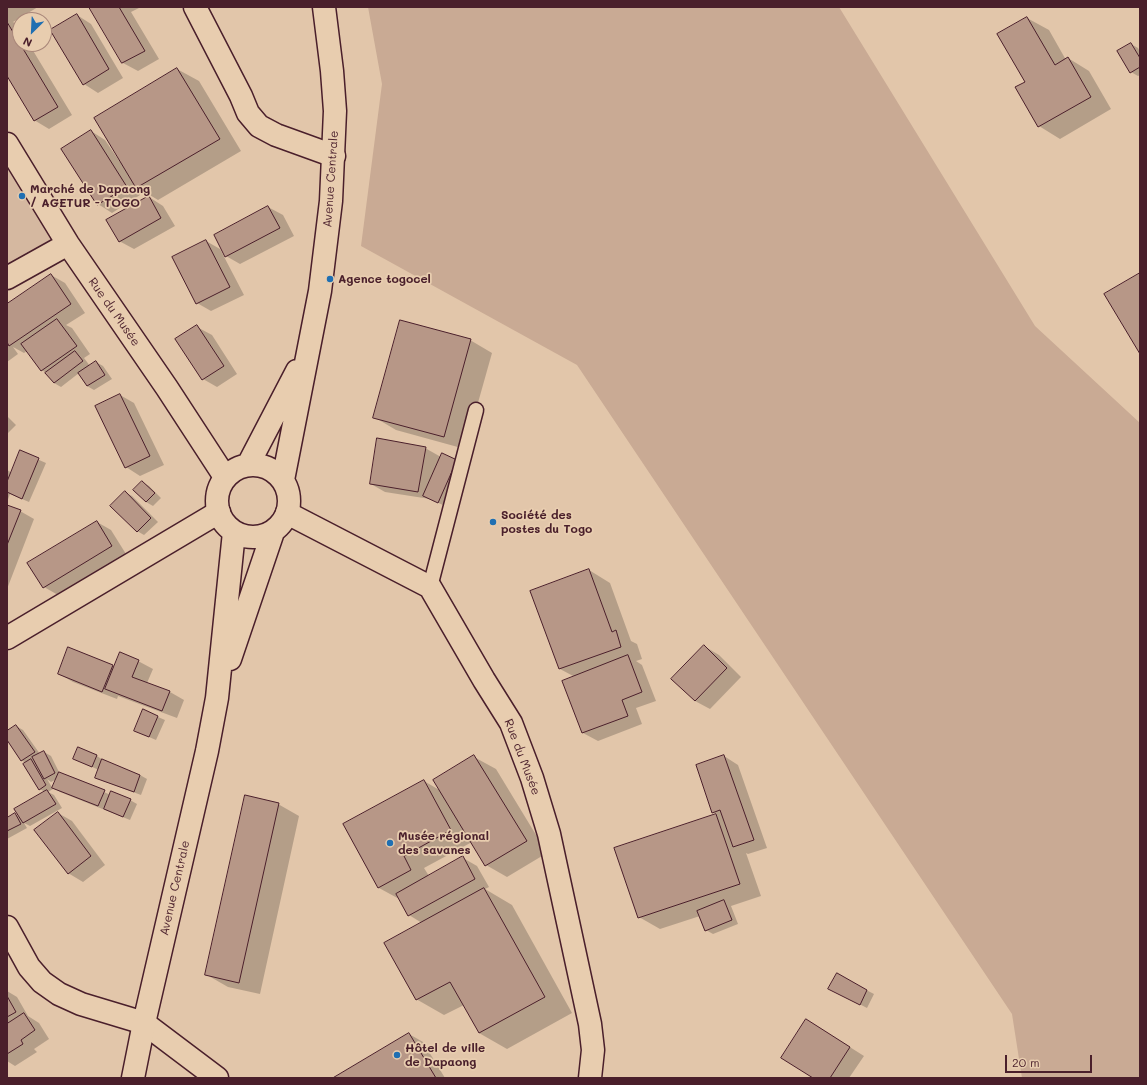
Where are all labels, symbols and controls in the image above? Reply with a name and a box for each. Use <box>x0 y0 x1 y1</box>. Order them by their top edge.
north arrow <box>12 12 52 52</box>
text: N <box>20 34 34 51</box>
street label: Avenue Centrale <box>320 130 342 228</box>
place label: Marché de Dapaong / AGETUR - TOGO <box>30 182 150 210</box>
marker: Marché de Dapaong / AGETUR - TOGO <box>17 191 27 201</box>
place label: Agence togocel <box>338 272 431 286</box>
marker: Agence togocel <box>325 274 335 284</box>
street label: Rue du Musée <box>85 275 143 349</box>
place label: Société des postes du Togo <box>501 508 592 536</box>
marker: Société des postes du Togo <box>488 517 498 527</box>
street label: Rue du Musée <box>501 717 543 797</box>
place label: Musée régional des savanes <box>398 829 489 857</box>
marker: Musée régional des savanes <box>385 838 395 848</box>
street label: Avenue Centrale <box>157 839 193 937</box>
place label: Hôtel de ville de Dapaong <box>405 1041 485 1069</box>
scale bar <box>1007 1047 1094 1073</box>
marker: Hôtel de ville de Dapaong <box>392 1050 402 1060</box>
text: 20 m <box>1012 1054 1040 1070</box>

